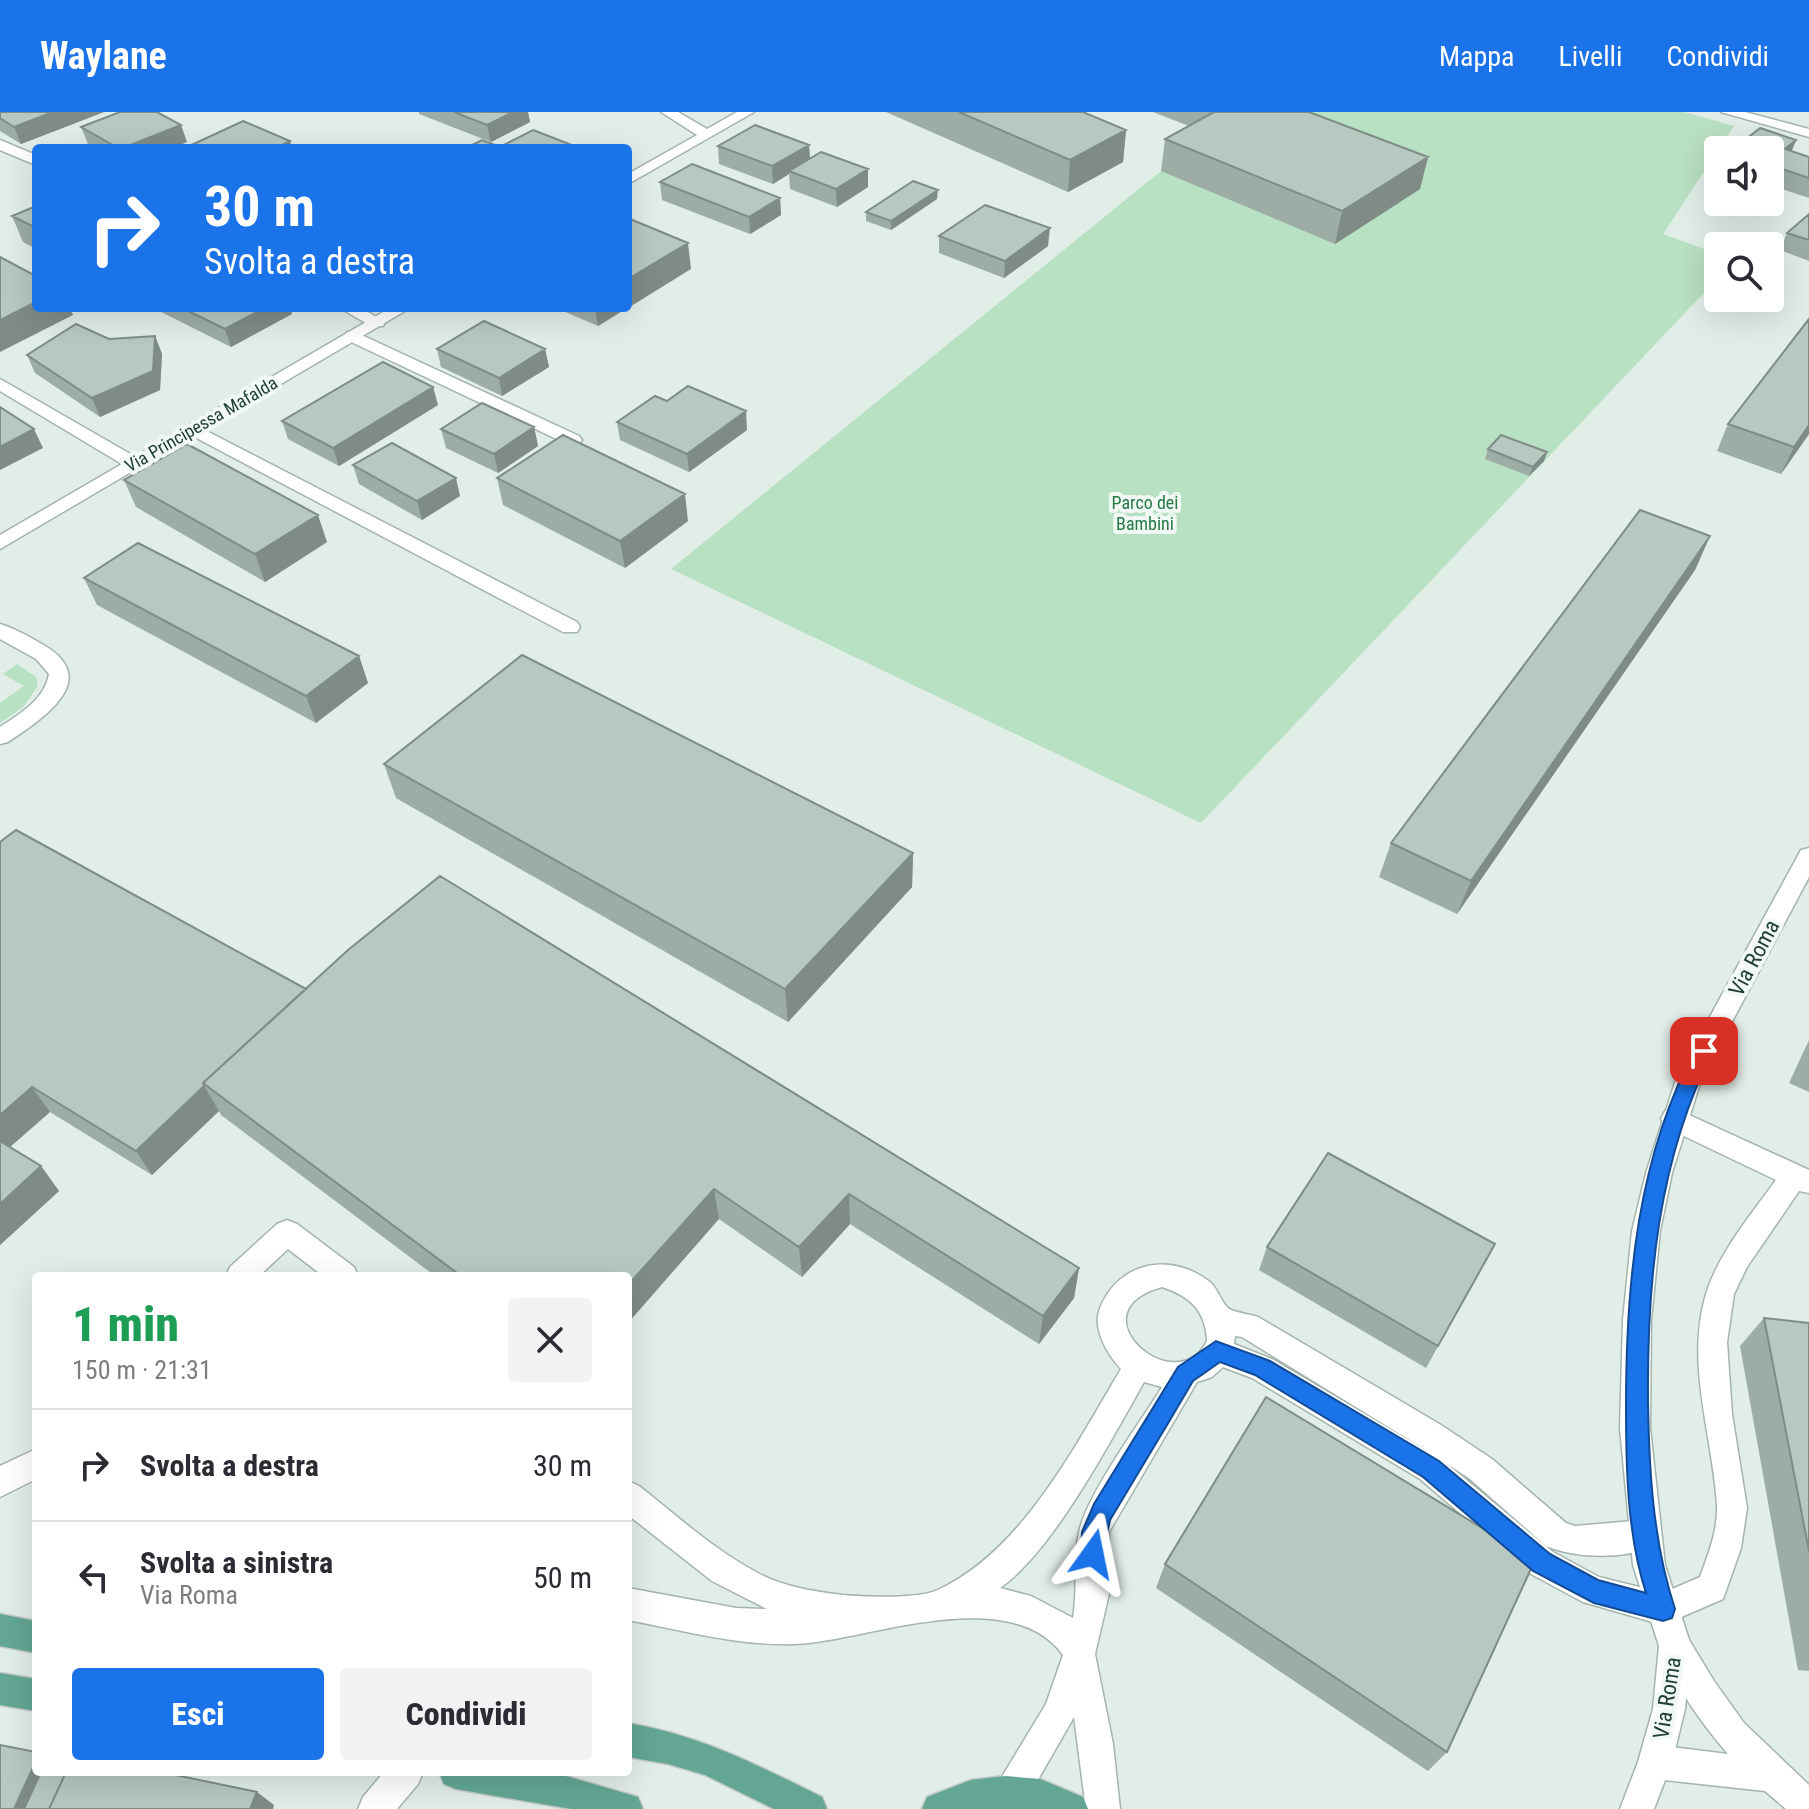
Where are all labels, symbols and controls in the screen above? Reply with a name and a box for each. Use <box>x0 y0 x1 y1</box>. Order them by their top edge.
text: Waylane <box>40 34 167 78</box>
text: Mappa <box>1439 40 1515 73</box>
text: Livelli <box>1559 40 1622 73</box>
text: Condividi <box>1666 40 1769 73</box>
map controls <box>1704 136 1784 312</box>
button: sound <box>1704 136 1784 216</box>
text: 30 m <box>204 174 315 240</box>
icon: right <box>72 176 176 280</box>
button: search <box>1704 232 1784 312</box>
text: Svolta a destra <box>204 241 415 283</box>
street label: Via Principessa Mafalda <box>121 372 281 476</box>
park label: Parco dei Bambini <box>1112 492 1178 534</box>
street label: Via Roma <box>1724 916 1784 1000</box>
pin <box>1670 1017 1738 1085</box>
icon: arrive <box>1682 1029 1726 1073</box>
text: 1 min <box>72 1296 179 1353</box>
button: close <box>508 1298 592 1382</box>
text: 150 m · 21:31 <box>72 1355 212 1385</box>
icon: right <box>72 1443 116 1487</box>
text: Svolta a destra <box>140 1448 319 1483</box>
text: 30 m <box>533 1448 592 1483</box>
position arrow <box>1051 1512 1135 1596</box>
text: Svolta a sinistra <box>140 1545 333 1580</box>
icon: left <box>72 1555 116 1599</box>
text: 50 m <box>533 1560 592 1595</box>
text: Via Roma <box>140 1580 238 1610</box>
street label: Via Roma <box>1648 1655 1686 1741</box>
button: Esci <box>72 1668 324 1760</box>
button: Condividi <box>340 1668 592 1760</box>

